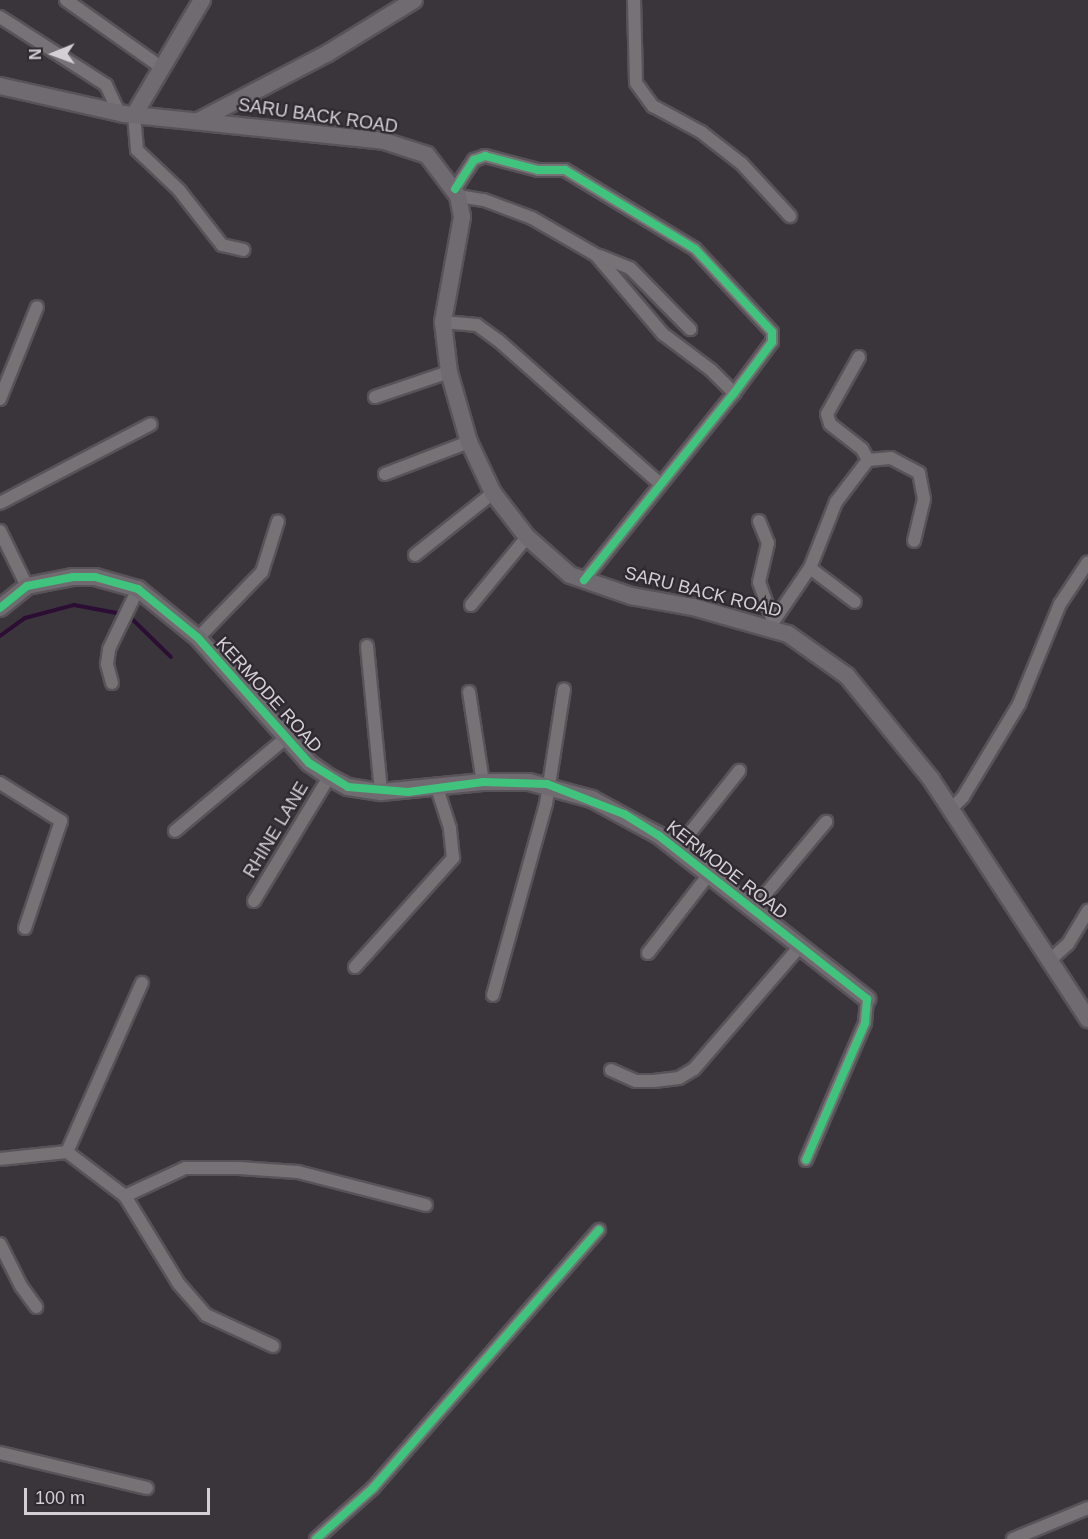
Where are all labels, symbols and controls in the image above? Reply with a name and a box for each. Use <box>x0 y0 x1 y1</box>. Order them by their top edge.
north arrow <box>24 24 84 84</box>
text: N <box>27 48 44 60</box>
street label: SARU BACK ROAD <box>237 94 399 138</box>
street label: SARU BACK ROAD <box>622 562 784 622</box>
street label: KERMODE ROAD <box>211 633 327 757</box>
street label: RHINE LANE <box>239 778 313 882</box>
street label: KERMODE ROAD <box>662 816 792 924</box>
scale bar <box>27 1476 213 1514</box>
text: 100 m <box>35 1488 85 1508</box>

